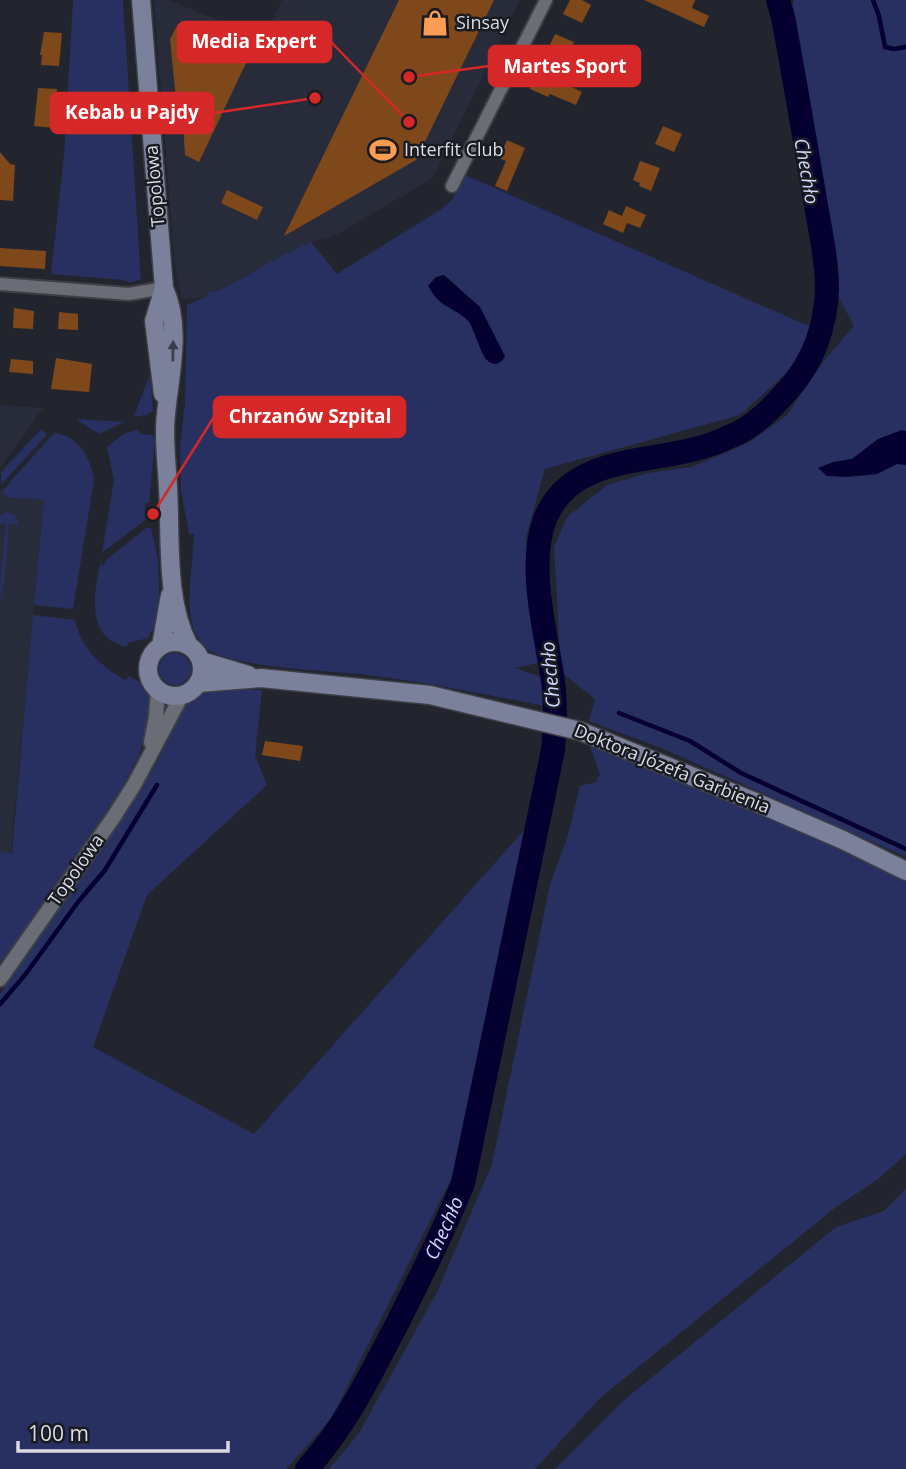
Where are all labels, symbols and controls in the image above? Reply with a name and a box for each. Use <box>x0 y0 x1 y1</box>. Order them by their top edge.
shop icon: Sinsay <box>420 8 450 38</box>
place label: Sinsay <box>456 10 510 34</box>
callout: Media Expert <box>178 22 331 62</box>
text: Media Expert <box>191 28 317 54</box>
callout: Martes Sport <box>489 46 640 86</box>
text: Martes Sport <box>504 53 627 79</box>
callout: Kebab u Pajdy <box>51 93 213 133</box>
text: Kebab u Pajdy <box>65 99 199 125</box>
sports icon: Interfit Club <box>368 135 398 165</box>
water label: Chechło <box>788 136 826 206</box>
place label: Interfit Club <box>404 137 504 161</box>
street label: Topolowa <box>138 144 170 228</box>
one-way arrow <box>167 339 178 361</box>
callout: Chrzanów Szpital <box>214 397 405 437</box>
text: Chrzanów Szpital <box>229 403 391 429</box>
water label: Chechło <box>534 641 566 709</box>
street label: Doktora Józefa Garbienia <box>571 718 774 818</box>
street label: Topolowa <box>42 829 109 910</box>
water label: Chechło <box>418 1192 469 1264</box>
scale bar <box>18 1410 228 1454</box>
text: 100 m <box>28 1419 89 1447</box>

